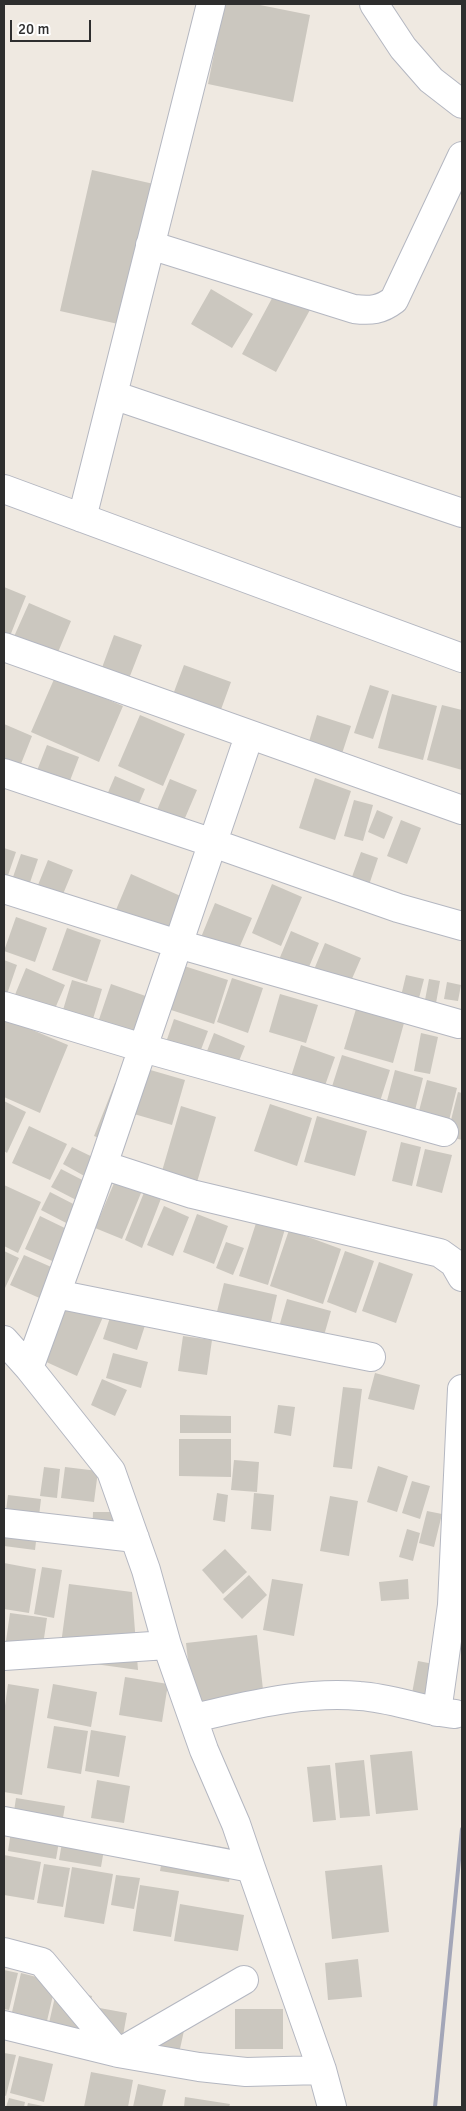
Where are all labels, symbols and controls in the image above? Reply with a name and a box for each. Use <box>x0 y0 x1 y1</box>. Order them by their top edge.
scale bar <box>12 10 94 42</box>
text: 20 m <box>18 20 49 38</box>

